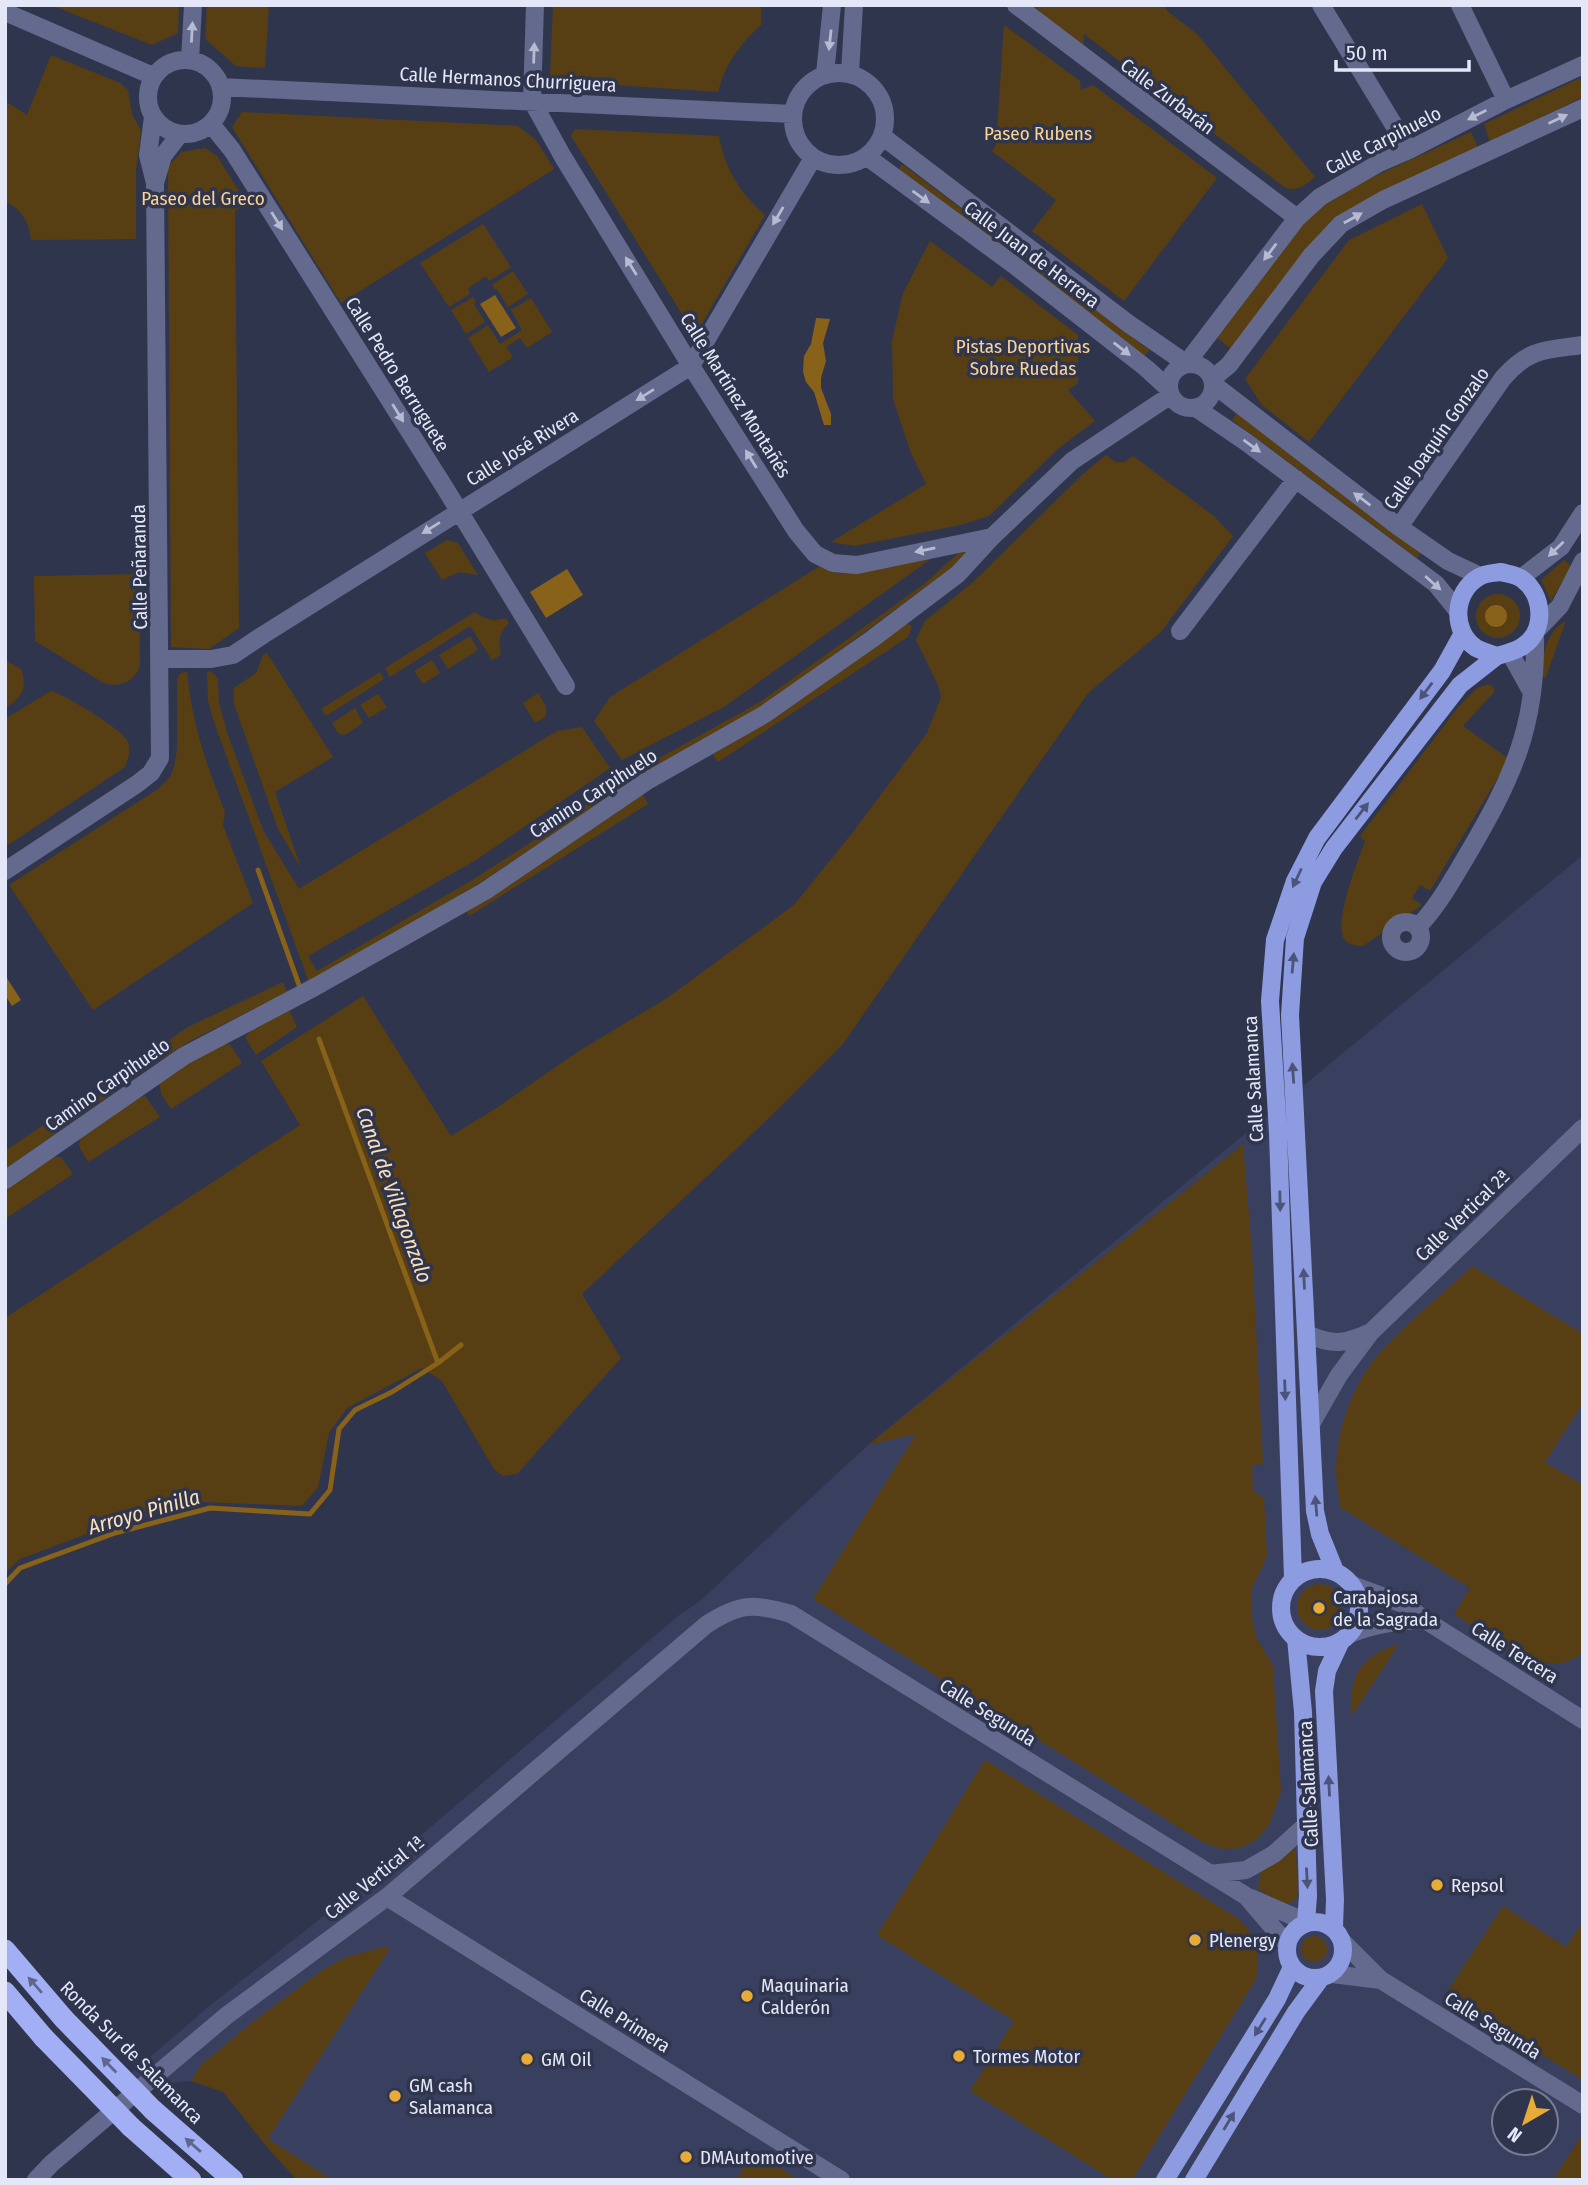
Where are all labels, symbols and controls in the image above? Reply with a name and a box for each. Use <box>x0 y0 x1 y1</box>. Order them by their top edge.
one-way arrow <box>186 21 197 43</box>
scale bar <box>1336 28 1469 72</box>
one-way arrow <box>824 29 835 51</box>
text: 50 m <box>1346 40 1388 66</box>
one-way arrow <box>528 42 539 64</box>
street label: Calle Zurbarán <box>1116 53 1219 139</box>
street label: Calle Hermanos Churriguera <box>399 62 617 97</box>
street label: Calle Carpihuelo <box>1321 101 1445 180</box>
one-way arrow <box>1467 109 1487 121</box>
one-way arrow <box>1548 113 1568 125</box>
park label: Paseo Rubens <box>984 122 1092 145</box>
park label: Paseo del Greco <box>141 187 265 210</box>
one-way arrow <box>912 190 930 204</box>
street label: Calle Juan de Herrera <box>959 196 1104 313</box>
one-way arrow <box>772 207 784 226</box>
one-way arrow <box>270 211 283 230</box>
one-way arrow <box>1343 212 1362 224</box>
one-way arrow <box>1263 243 1278 261</box>
one-way arrow <box>624 257 637 276</box>
street label: Calle Pedro Berruguete <box>341 293 455 456</box>
street label: Calle Martínez Montañés <box>675 308 796 482</box>
park label: Pistas Deportivas Sobre Ruedas <box>956 335 1090 380</box>
one-way arrow <box>1113 342 1131 356</box>
street label: Calle Joaquín Gonzalo <box>1379 363 1494 514</box>
one-way arrow <box>636 389 655 402</box>
one-way arrow <box>391 404 404 423</box>
street label: Calle José Rivera <box>462 404 583 491</box>
one-way arrow <box>1243 439 1261 453</box>
one-way arrow <box>745 450 758 469</box>
one-way arrow <box>1353 492 1371 506</box>
street label: Calle Peñaranda <box>127 504 152 630</box>
one-way arrow <box>422 522 441 535</box>
one-way arrow <box>1548 541 1565 557</box>
one-way arrow <box>914 544 936 555</box>
one-way arrow <box>1424 575 1441 591</box>
one-way arrow <box>1420 682 1434 700</box>
street label: Camino Carpihuelo <box>525 744 661 843</box>
one-way arrow <box>1355 803 1370 821</box>
one-way arrow <box>1291 867 1302 888</box>
one-way arrow <box>1288 952 1299 974</box>
street label: Calle Salamanca <box>1239 1015 1268 1143</box>
street label: Camino Carpihuelo <box>40 1033 174 1136</box>
one-way arrow <box>1287 1061 1298 1083</box>
water label: Canal de Villagonzalo <box>350 1104 438 1286</box>
street label: Calle Vertical 2ª <box>1410 1165 1514 1266</box>
one-way arrow <box>1274 1190 1285 1212</box>
one-way arrow <box>1299 1268 1310 1290</box>
one-way arrow <box>1280 1379 1291 1401</box>
water label: Arroyo Pinilla <box>84 1484 203 1541</box>
one-way arrow <box>1310 1495 1321 1517</box>
place label: Carabajosa de la Sagrada <box>1333 1586 1438 1631</box>
marker: Carabajosa de la Sagrada <box>1311 1600 1327 1616</box>
street label: Calle Tercera <box>1467 1617 1562 1688</box>
street label: Calle Segunda <box>935 1674 1040 1751</box>
street label: Calle Salamanca <box>1294 1720 1323 1848</box>
one-way arrow <box>1323 1774 1334 1796</box>
street label: Calle Vertical 1ª <box>320 1830 429 1924</box>
one-way arrow <box>1302 1868 1313 1890</box>
place label: Repsol <box>1451 1874 1504 1897</box>
marker: Repsol <box>1429 1877 1445 1893</box>
place label: Plenergy <box>1209 1929 1277 1952</box>
marker: Plenergy <box>1187 1932 1203 1948</box>
place label: Maquinaria Calderón <box>761 1974 849 2019</box>
one-way arrow <box>27 1976 43 1994</box>
street label: Ronda Sur de Salamanca <box>55 1976 208 2129</box>
street label: Calle Primera <box>575 1983 674 2057</box>
street label: Calle Segunda <box>1440 1987 1545 2064</box>
marker: Maquinaria Calderón <box>739 1988 755 2004</box>
one-way arrow <box>1253 2017 1266 2037</box>
place label: Tormes Motor <box>973 2045 1080 2068</box>
place label: GM Oil <box>541 2048 592 2071</box>
marker: Tormes Motor <box>951 2048 967 2064</box>
marker: GM Oil <box>519 2051 535 2067</box>
one-way arrow <box>101 2057 117 2074</box>
place label: GM cash Salamanca <box>409 2074 493 2119</box>
north arrow <box>1490 2087 1560 2157</box>
marker: GM cash Salamanca <box>387 2088 403 2104</box>
one-way arrow <box>1223 2112 1236 2131</box>
text: N <box>1503 2122 1526 2147</box>
one-way arrow <box>184 2137 202 2153</box>
place label: DMAutomotive <box>700 2146 814 2169</box>
marker: DMAutomotive <box>678 2149 694 2165</box>

